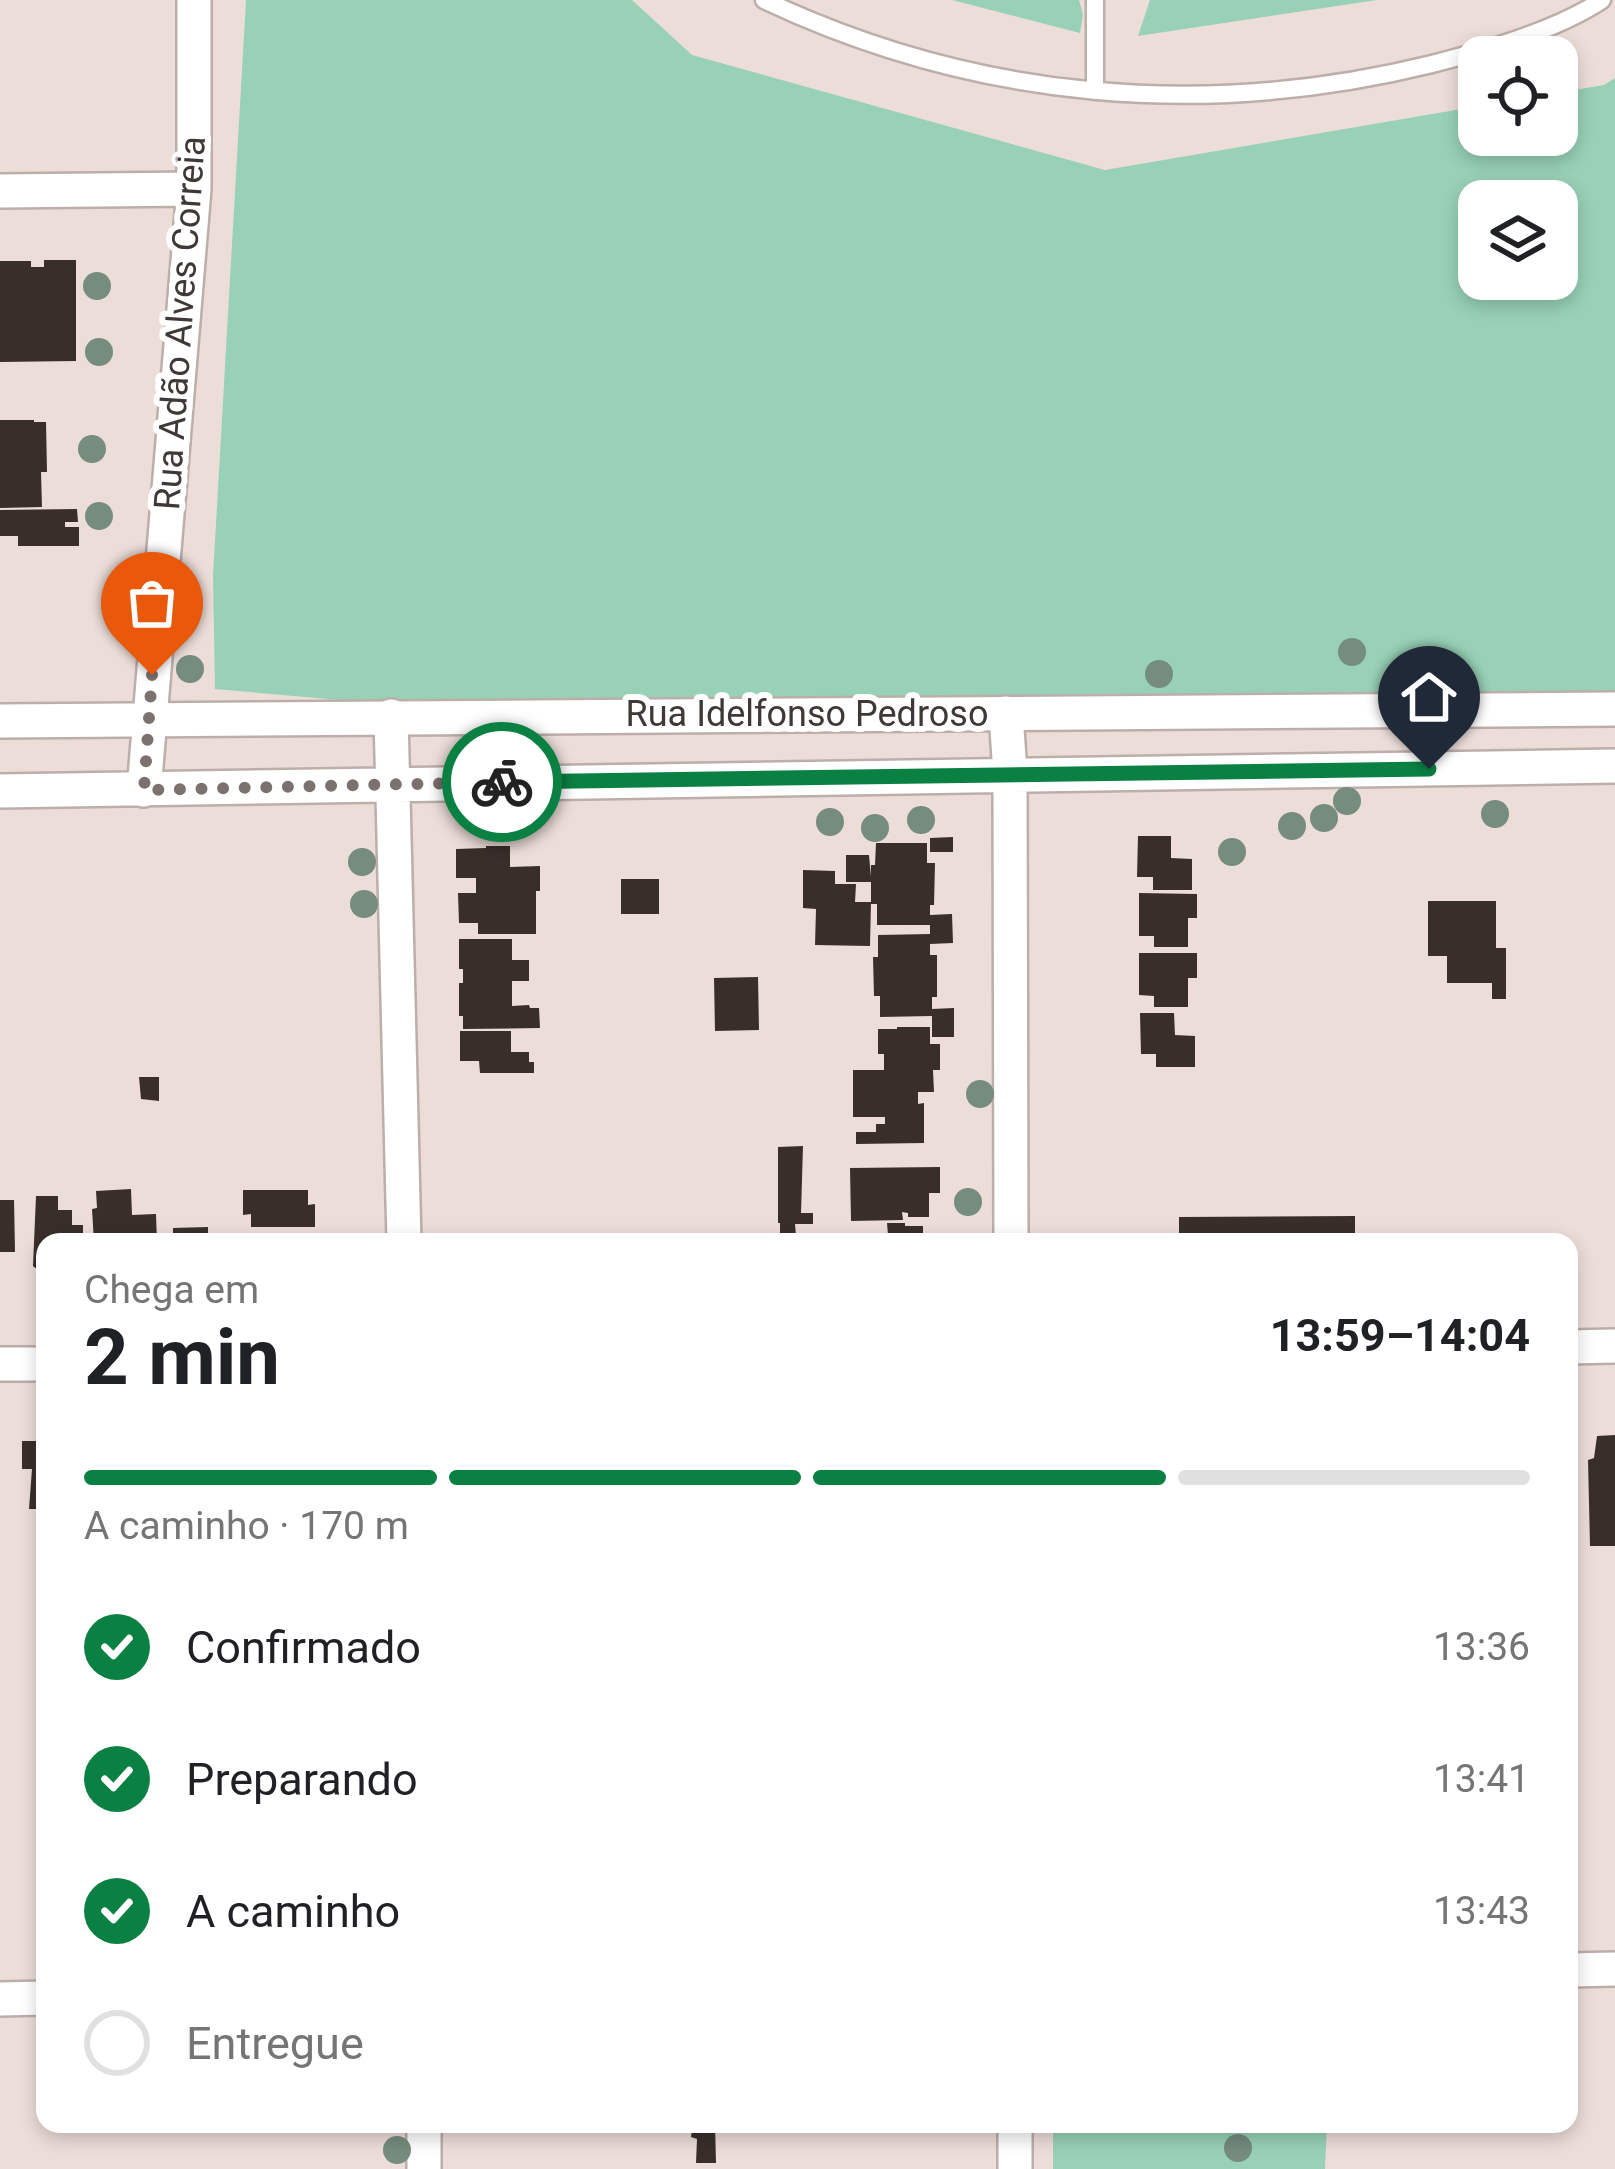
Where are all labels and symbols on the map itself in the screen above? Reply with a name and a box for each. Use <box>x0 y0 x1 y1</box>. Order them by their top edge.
street label: Rua Adão Alves Correia <box>146 135 214 511</box>
pin <box>101 552 203 675</box>
pin <box>1378 646 1480 769</box>
street label: Rua Idelfonso Pedroso <box>626 693 988 735</box>
courier <box>442 722 562 842</box>

